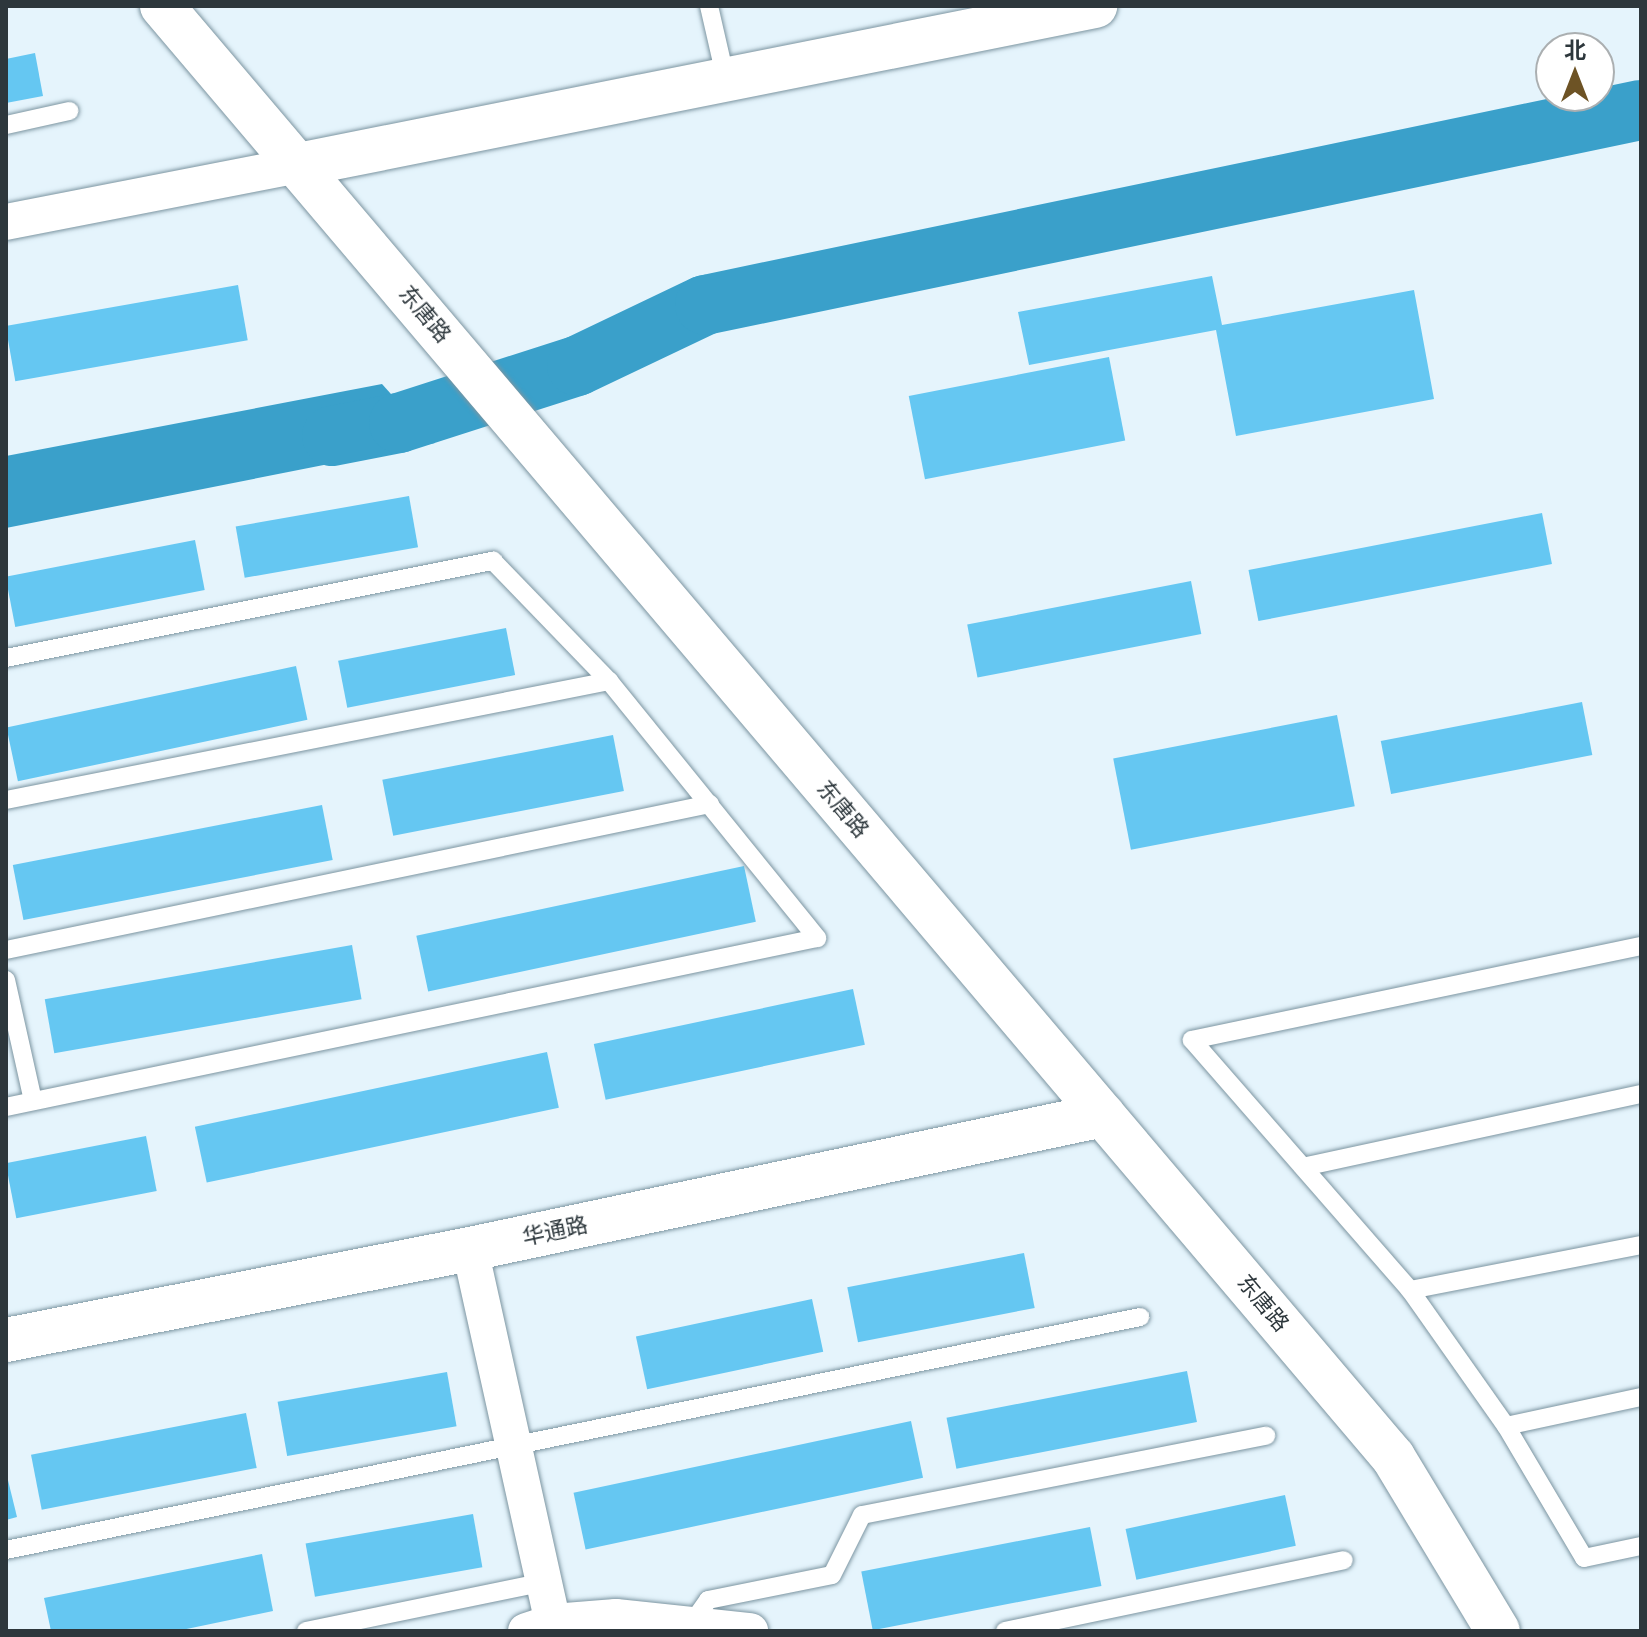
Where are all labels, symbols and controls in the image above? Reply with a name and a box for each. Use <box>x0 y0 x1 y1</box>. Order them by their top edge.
north arrow <box>1535 32 1615 112</box>
text: 北 <box>1564 37 1586 63</box>
street label: 东唐路 <box>394 280 456 348</box>
street label: 东唐路 <box>812 775 874 843</box>
street label: 华通路 <box>520 1211 590 1251</box>
street label: 东唐路 <box>1232 1269 1294 1337</box>

